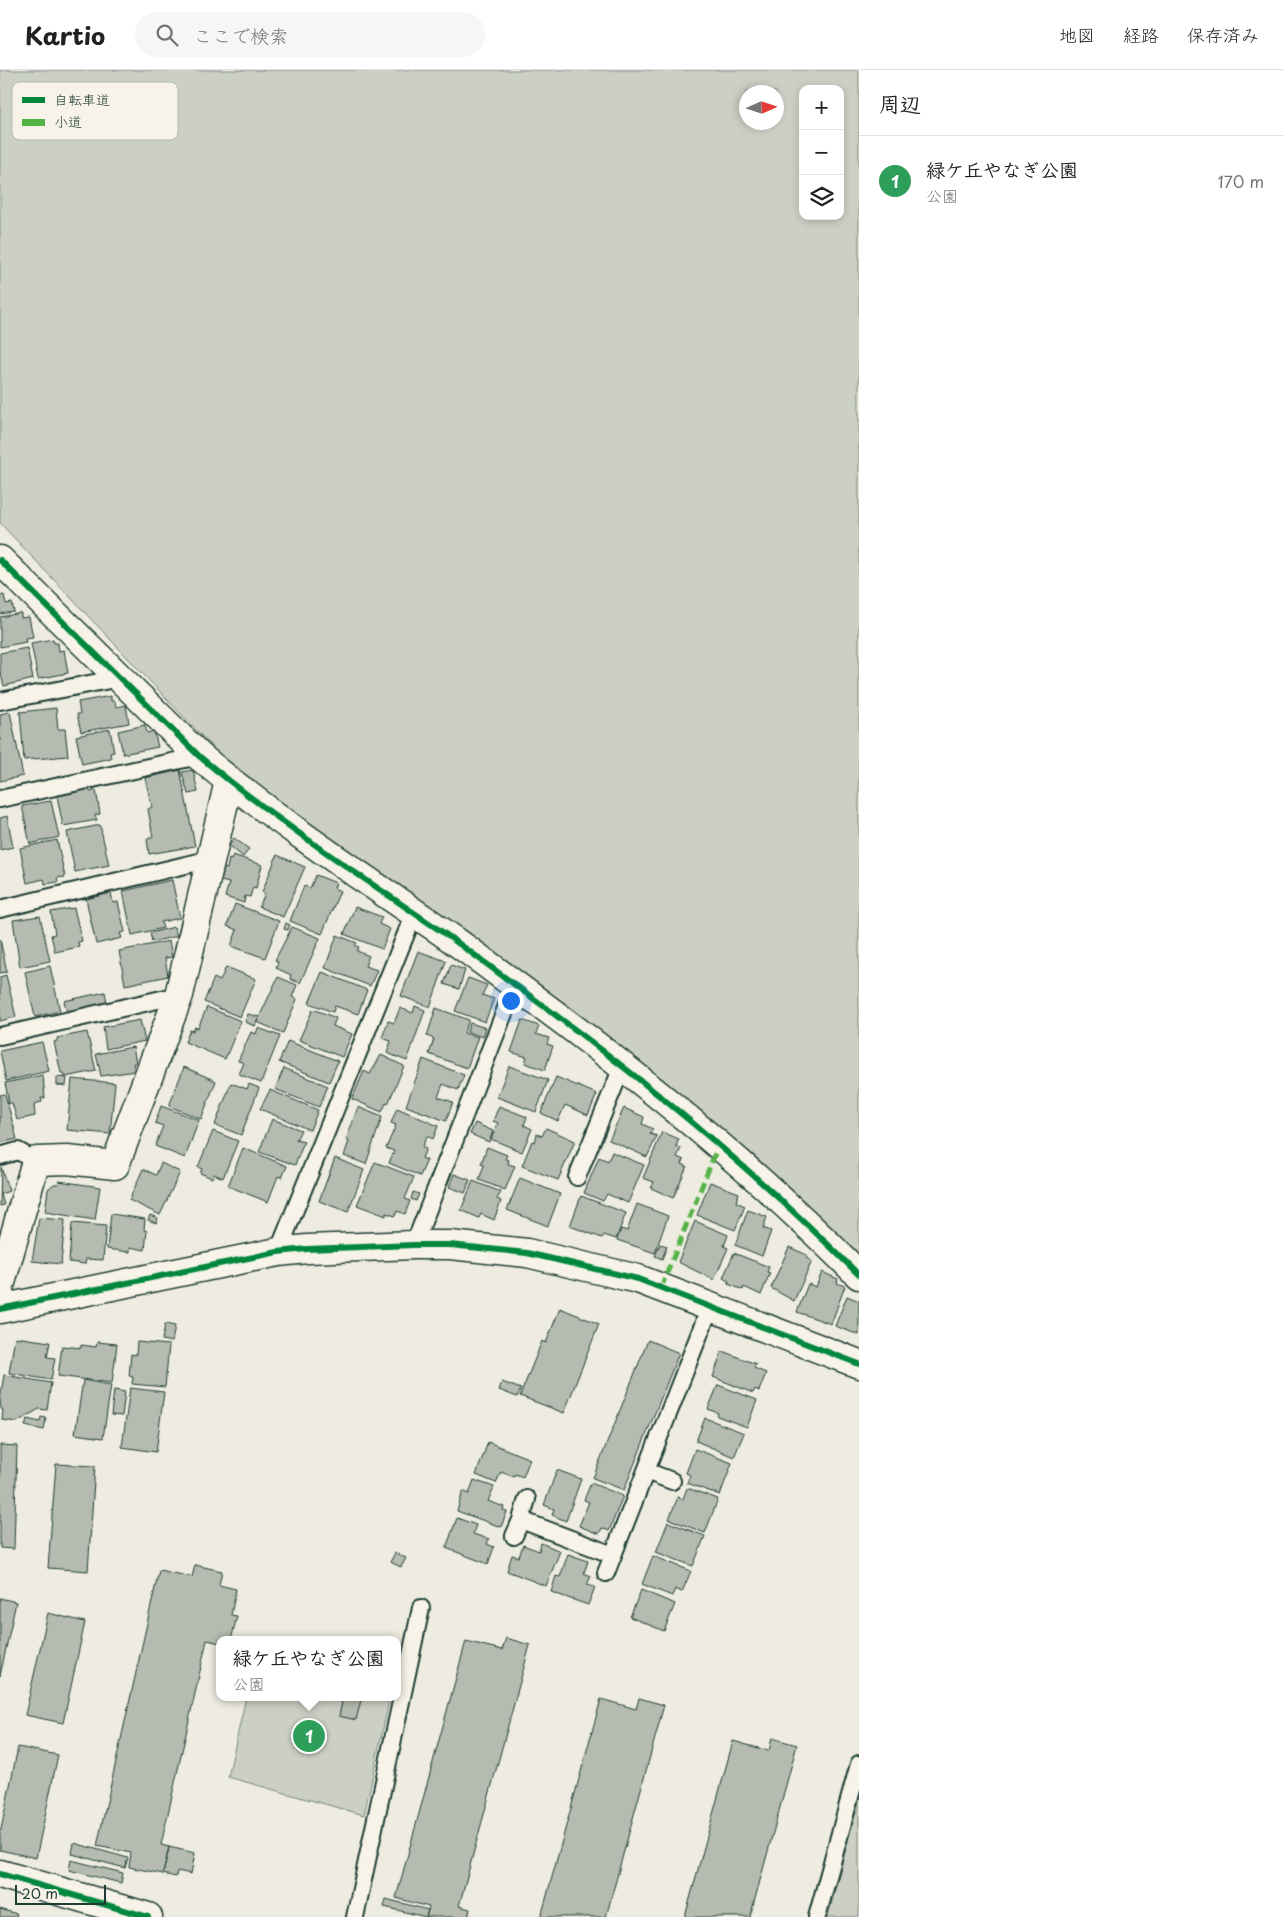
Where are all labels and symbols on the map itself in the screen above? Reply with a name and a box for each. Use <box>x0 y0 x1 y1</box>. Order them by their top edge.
legend <box>12 82 178 140</box>
north arrow <box>739 85 784 130</box>
text: 自転車道 <box>54 89 110 110</box>
text: 小道 <box>54 111 82 132</box>
your location <box>498 988 524 1014</box>
pin: 1 <box>293 1717 325 1755</box>
scale bar <box>15 1882 106 1905</box>

